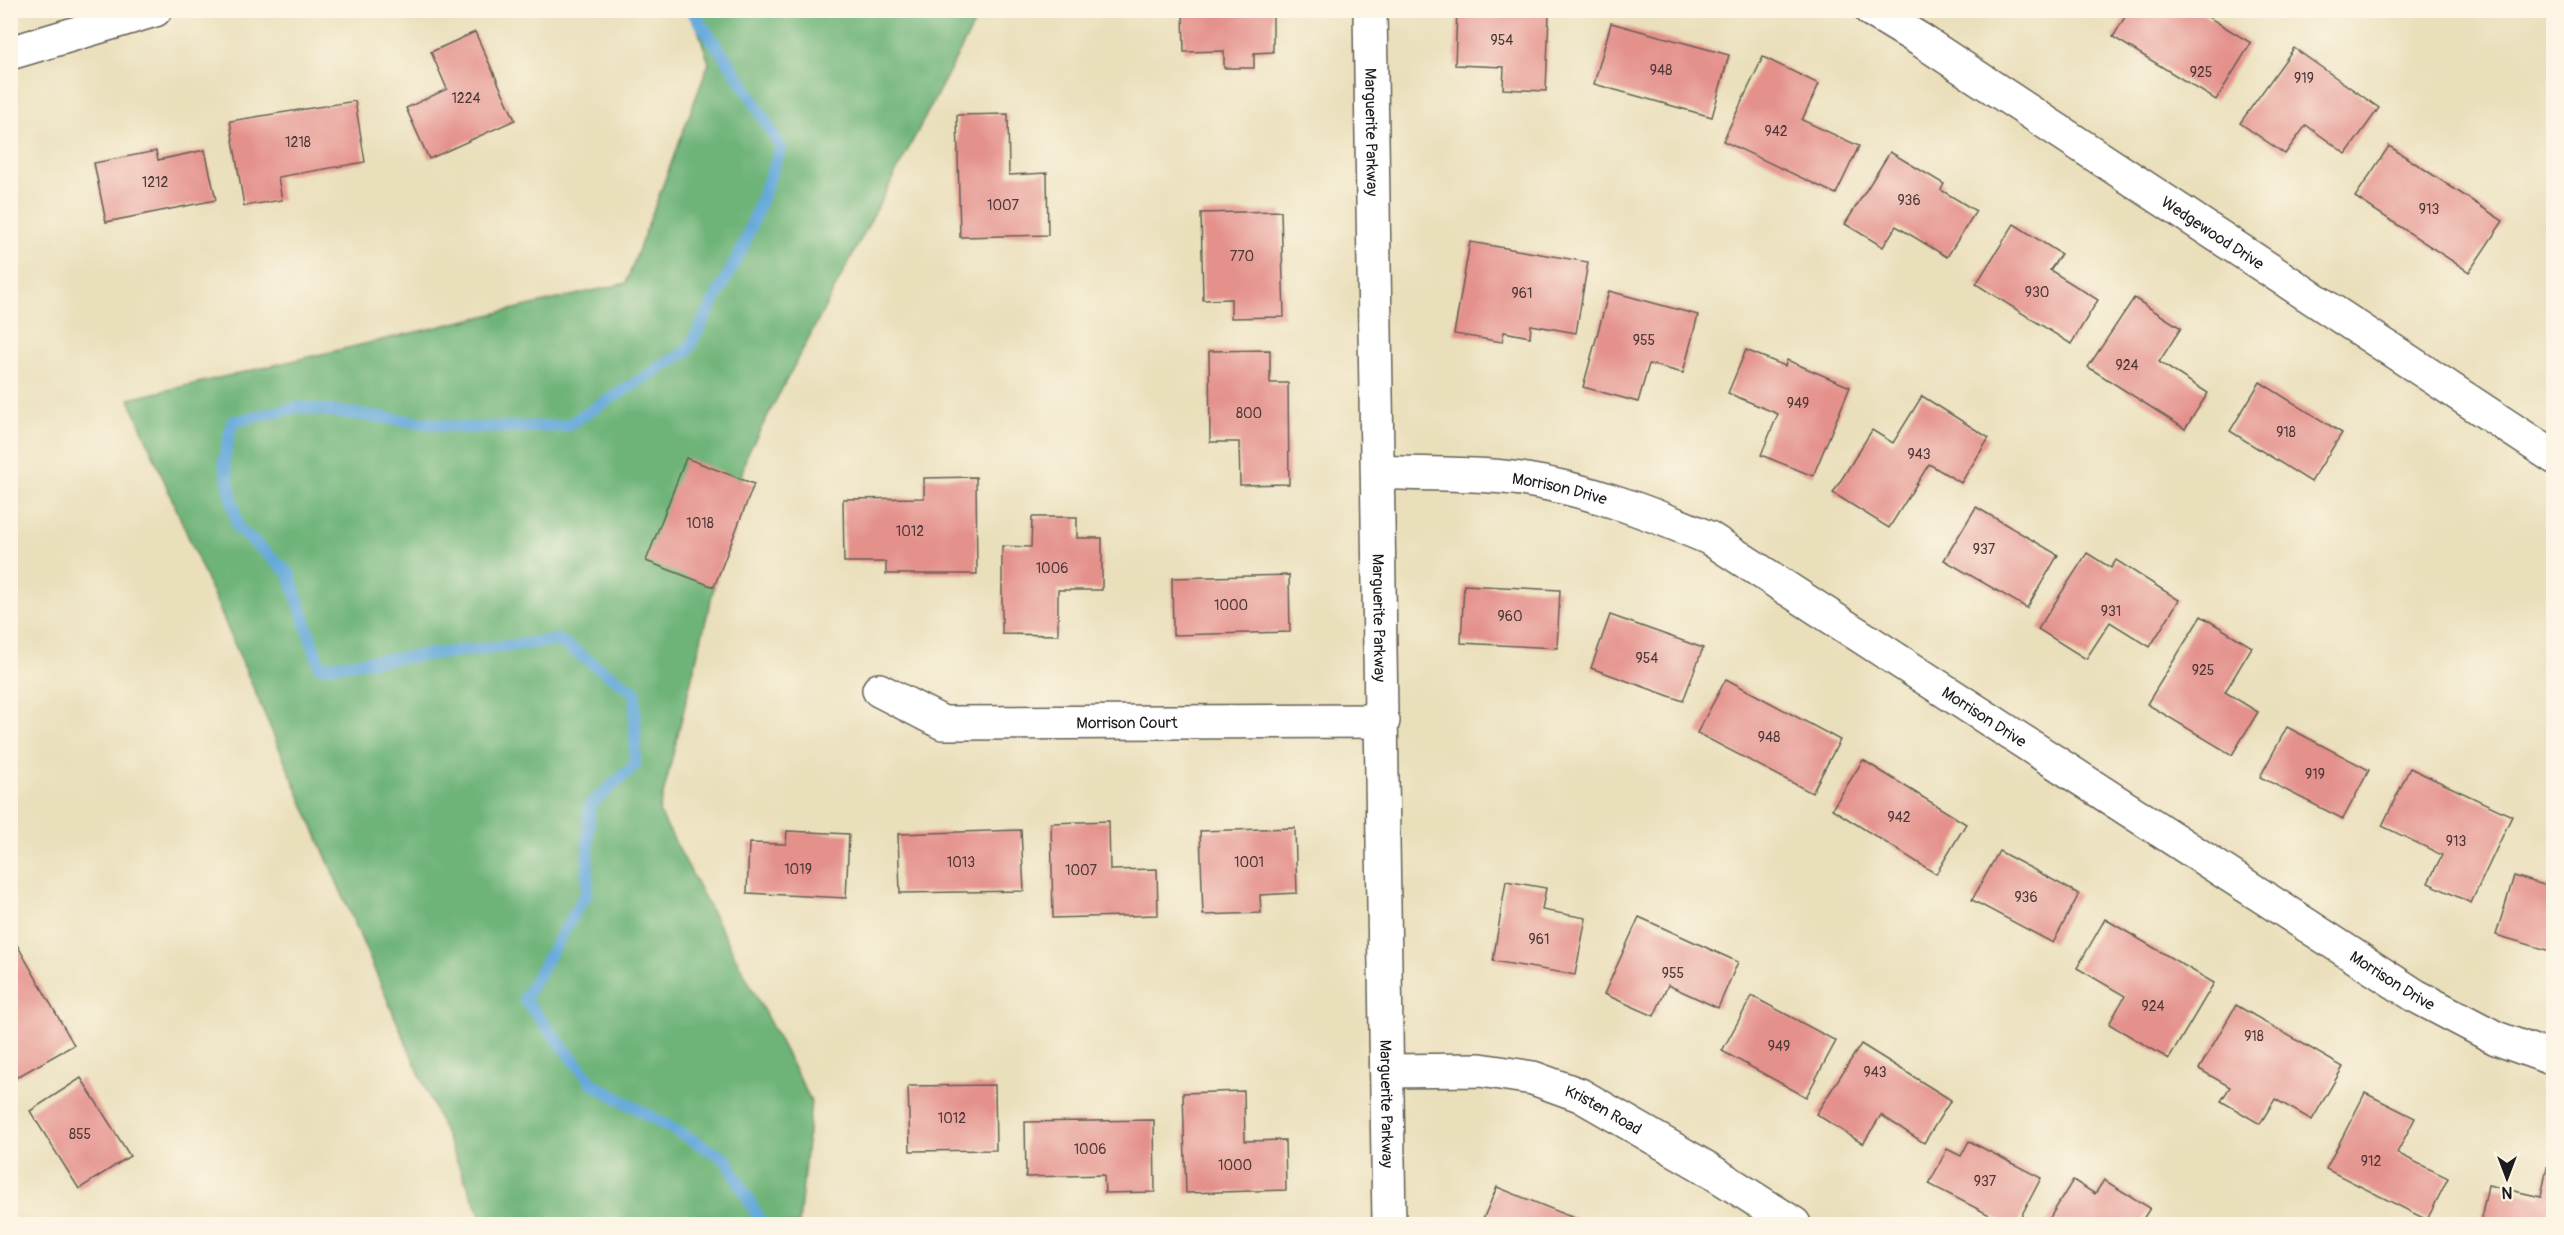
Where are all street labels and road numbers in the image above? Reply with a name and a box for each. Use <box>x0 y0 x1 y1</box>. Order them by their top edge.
street label: Marguerite Parkway <box>1360 68 1382 196</box>
street label: Wedgewood Drive <box>2157 192 2268 274</box>
street label: Morrison Drive <box>1511 469 1609 510</box>
street label: Marguerite Parkway <box>1368 554 1390 682</box>
street label: Morrison Drive <box>1938 683 2030 752</box>
street label: Morrison Court <box>1076 713 1178 733</box>
street label: Morrison Drive <box>2346 947 2438 1015</box>
street label: Marguerite Parkway <box>1375 1040 1397 1168</box>
street label: Kristen Road <box>1562 1081 1645 1140</box>

